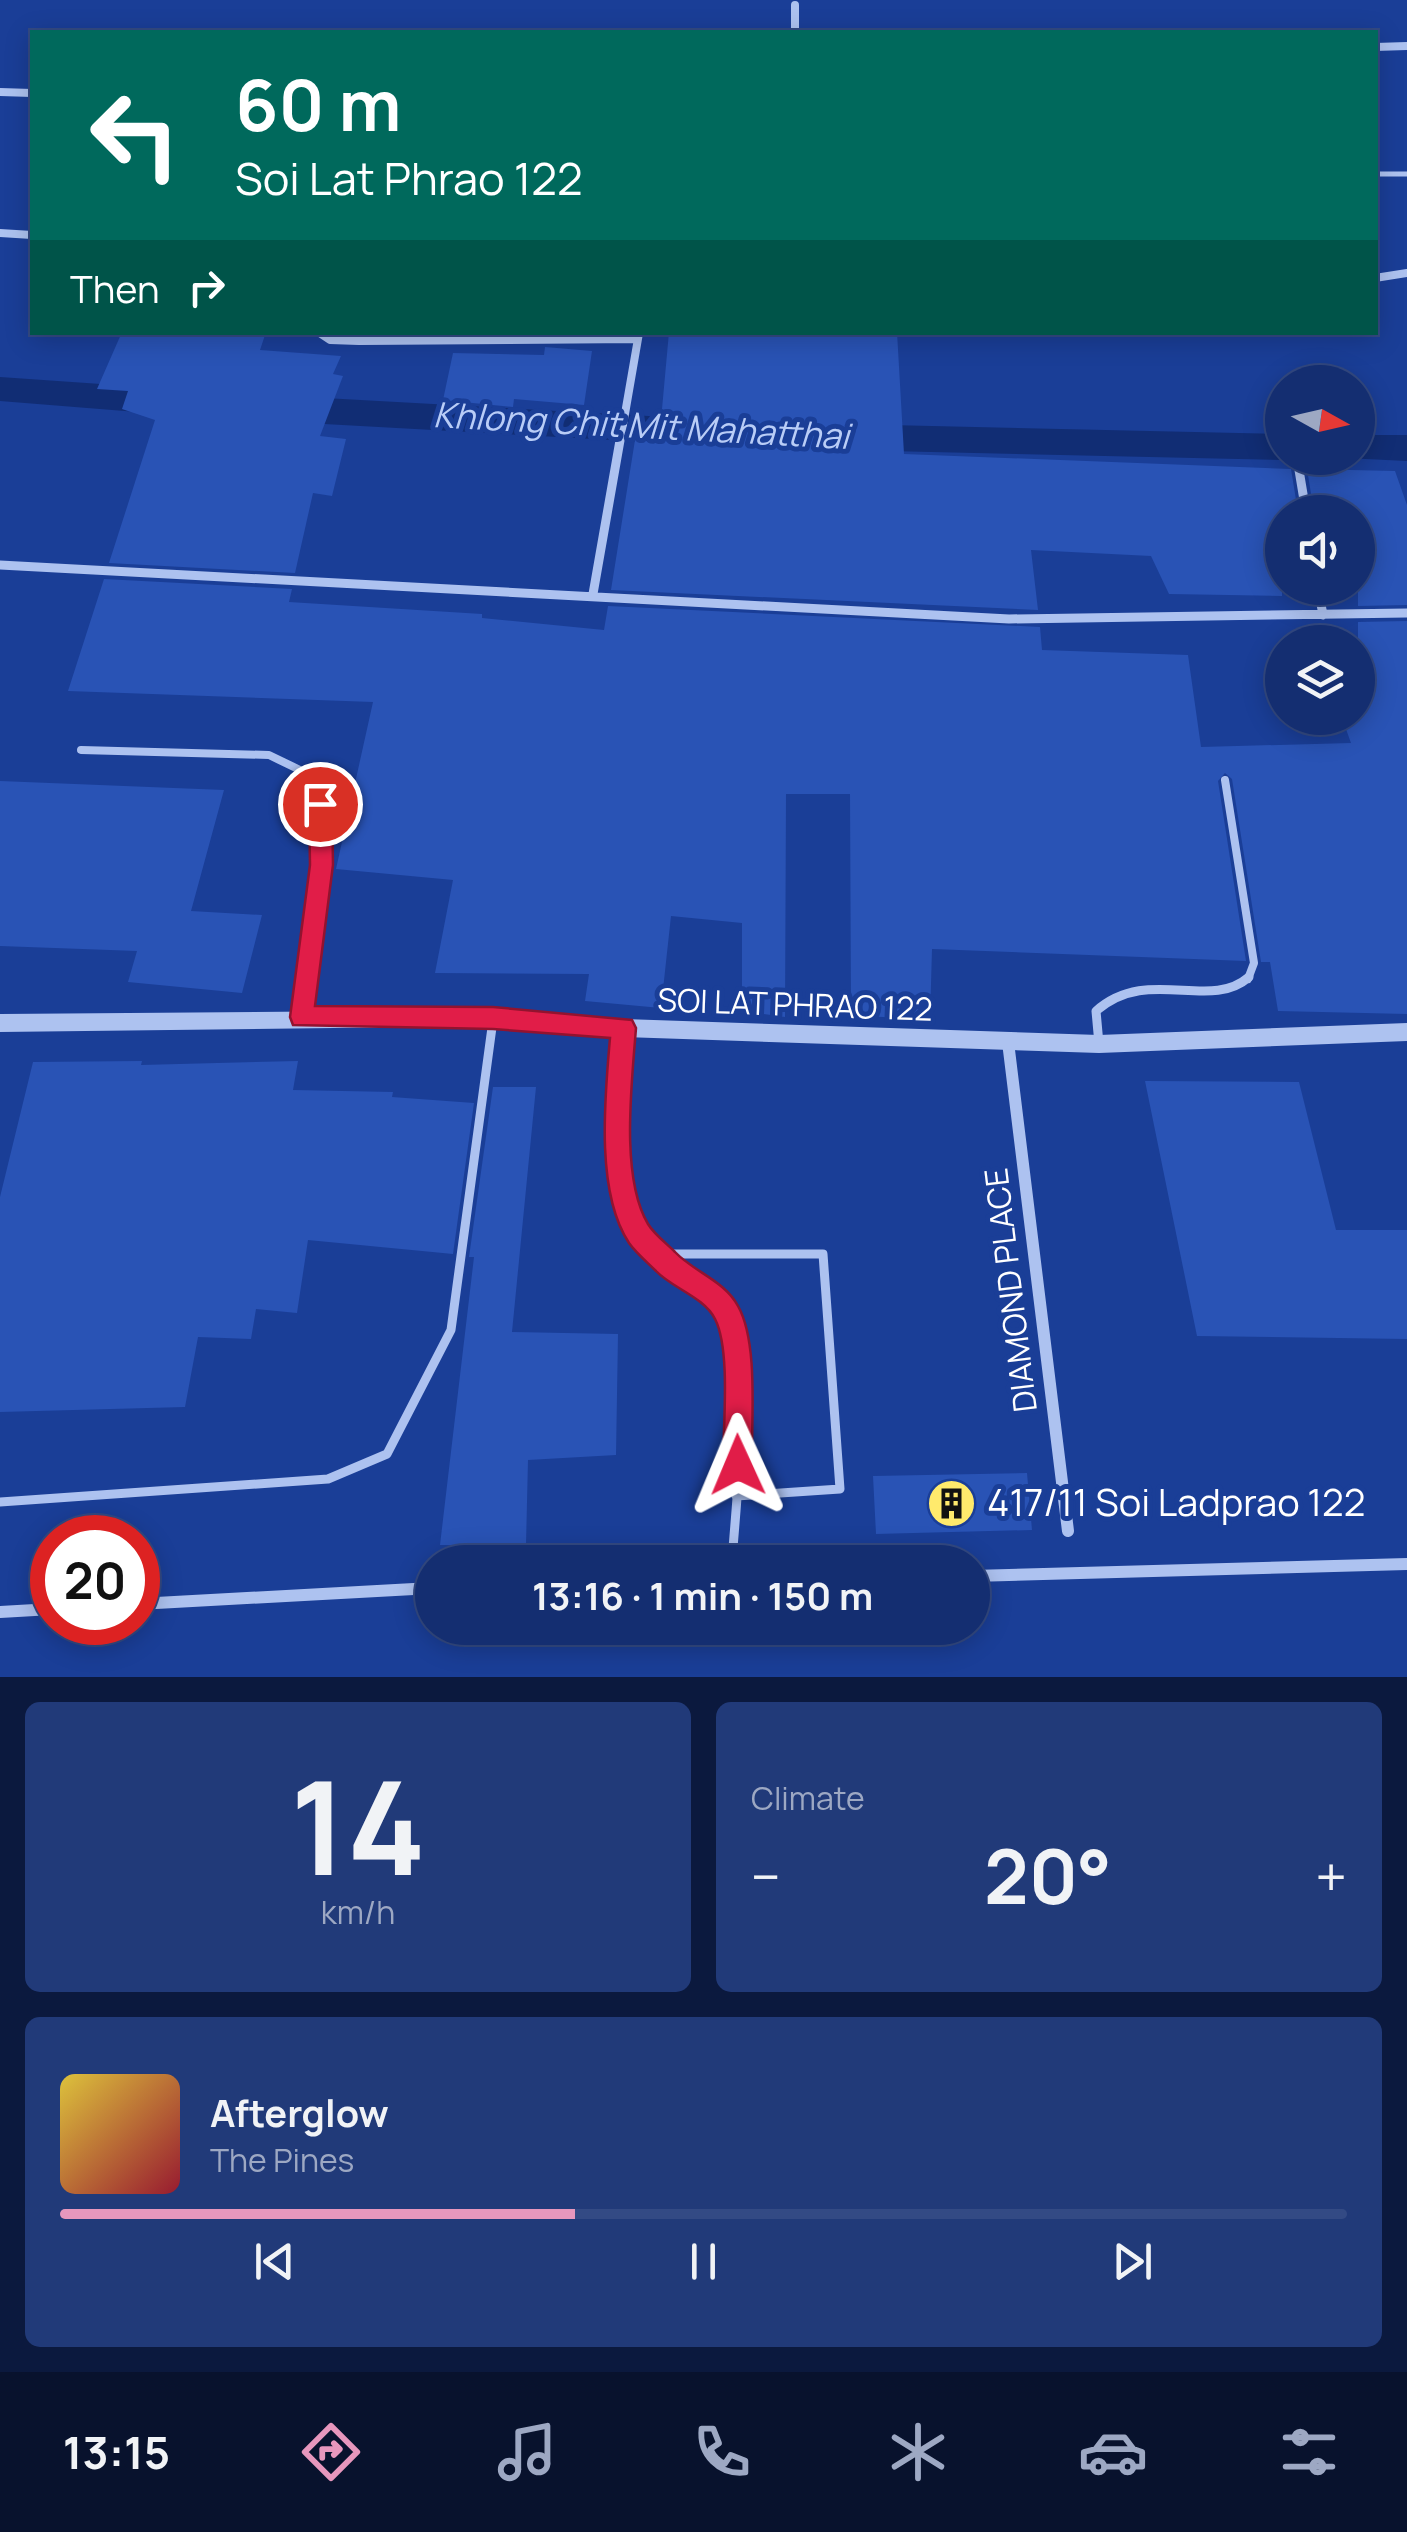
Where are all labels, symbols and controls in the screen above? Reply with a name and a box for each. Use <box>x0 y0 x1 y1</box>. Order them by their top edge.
text: 60 m <box>235 56 402 152</box>
icon: left <box>70 70 200 200</box>
text: Soi Lat Phrao 122 <box>235 147 583 209</box>
icon: right <box>179 260 234 315</box>
text: Then <box>70 262 159 314</box>
north arrow <box>1265 365 1375 475</box>
map controls <box>1265 365 1375 735</box>
water label: Khlong Chit Mit Mahatthai <box>432 390 854 460</box>
button: sound <box>1265 495 1375 605</box>
button: layers <box>1265 625 1375 735</box>
pin <box>278 762 363 847</box>
icon: arrive <box>293 777 348 832</box>
street label: SOI LAT PHRAO 122 <box>657 977 933 1031</box>
street label: DIAMOND PLACE <box>973 1166 1047 1415</box>
position arrow <box>686 1413 790 1517</box>
place label: 417/11 Soi Ladprao 122 <box>987 1475 1365 1527</box>
building icon: 417/11 Soi Ladprao 122 <box>926 1477 978 1529</box>
speed limit sign: 20 <box>30 1515 160 1645</box>
text: 13:16 · 1 min · 150 m <box>532 1569 873 1621</box>
text: 14 <box>290 1736 426 1914</box>
text: Climate <box>751 1776 865 1820</box>
text: 20° <box>984 1824 1112 1927</box>
text: − <box>751 1838 781 1914</box>
text: + <box>1315 1838 1347 1914</box>
text: km/h <box>321 1890 395 1934</box>
text: Afterglow <box>210 2086 389 2138</box>
text: The Pines <box>210 2138 354 2182</box>
icon: previous <box>247 2234 302 2289</box>
icon: pause <box>676 2234 731 2289</box>
icon: next <box>1105 2234 1160 2289</box>
icon: directions <box>296 2417 366 2487</box>
icon: music <box>492 2417 562 2487</box>
icon: phone <box>687 2417 757 2487</box>
icon: climate <box>883 2417 953 2487</box>
icon: car <box>1078 2417 1148 2487</box>
icon: filters <box>1274 2417 1344 2487</box>
text: 13:15 <box>63 2421 170 2483</box>

